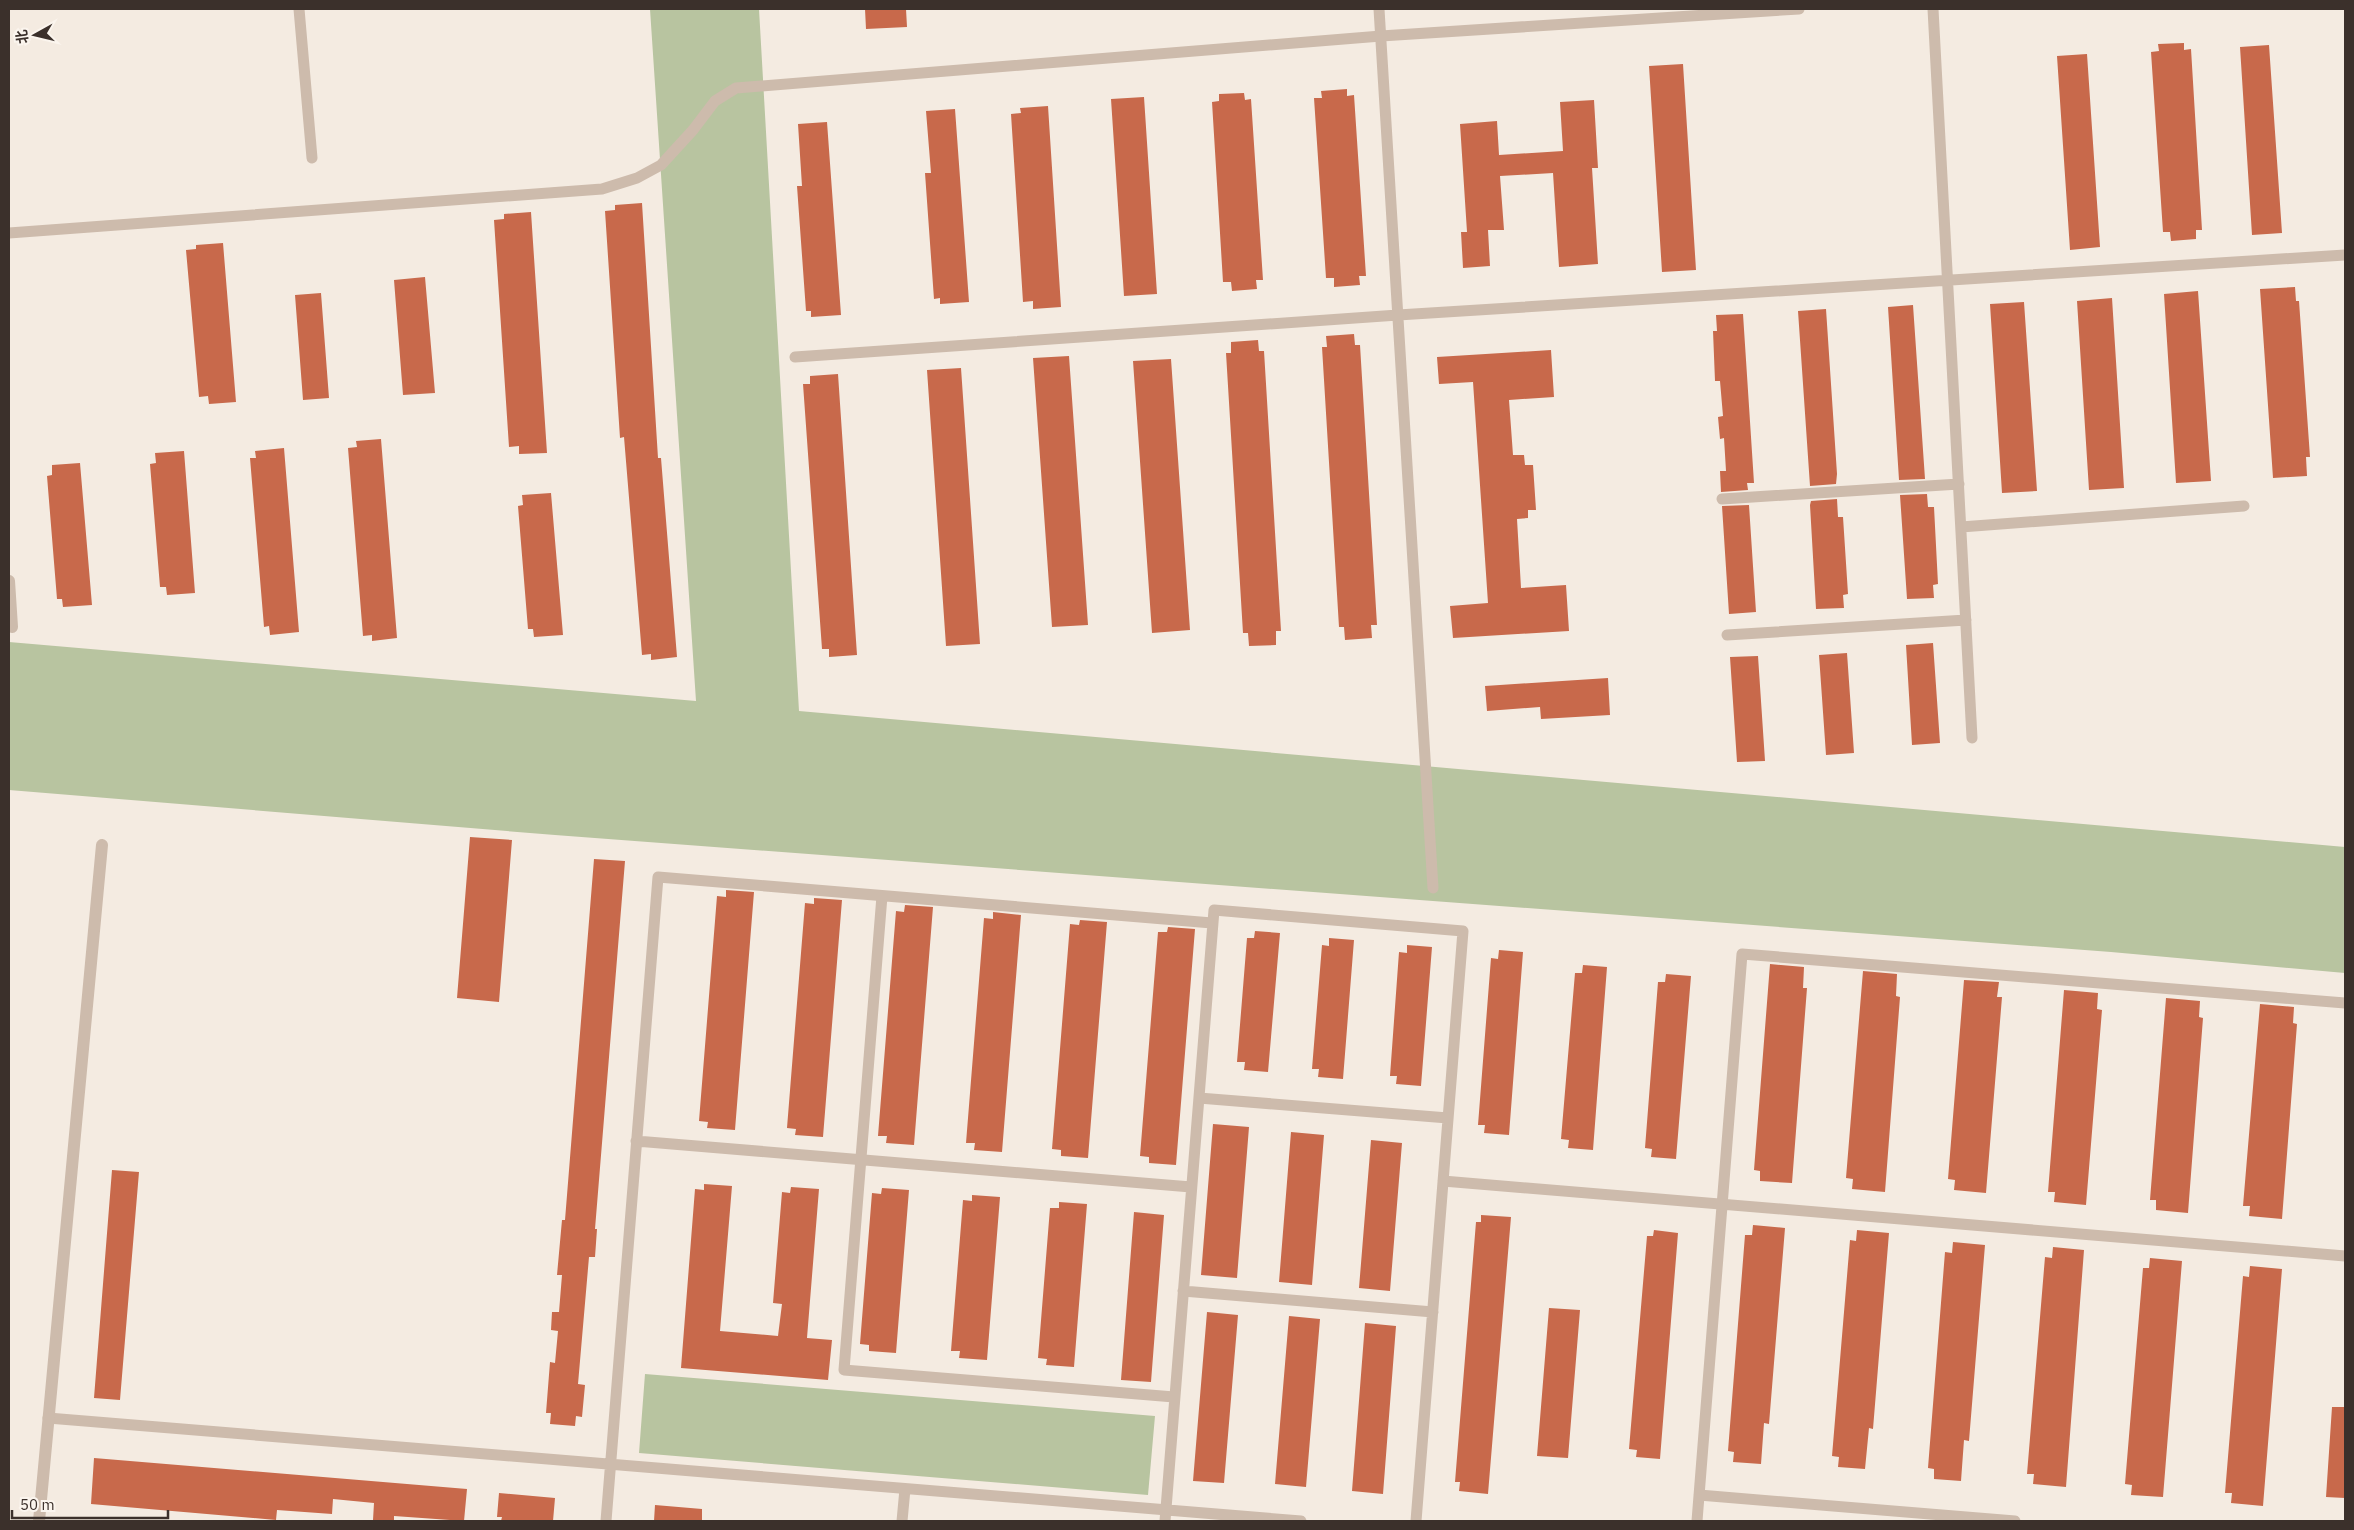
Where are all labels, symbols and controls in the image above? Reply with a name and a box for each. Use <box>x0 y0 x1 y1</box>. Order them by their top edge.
north arrow <box>10 10 60 60</box>
text: 北 <box>12 29 32 45</box>
scale bar <box>12 1488 169 1520</box>
text: 50 m <box>20 1495 55 1514</box>

